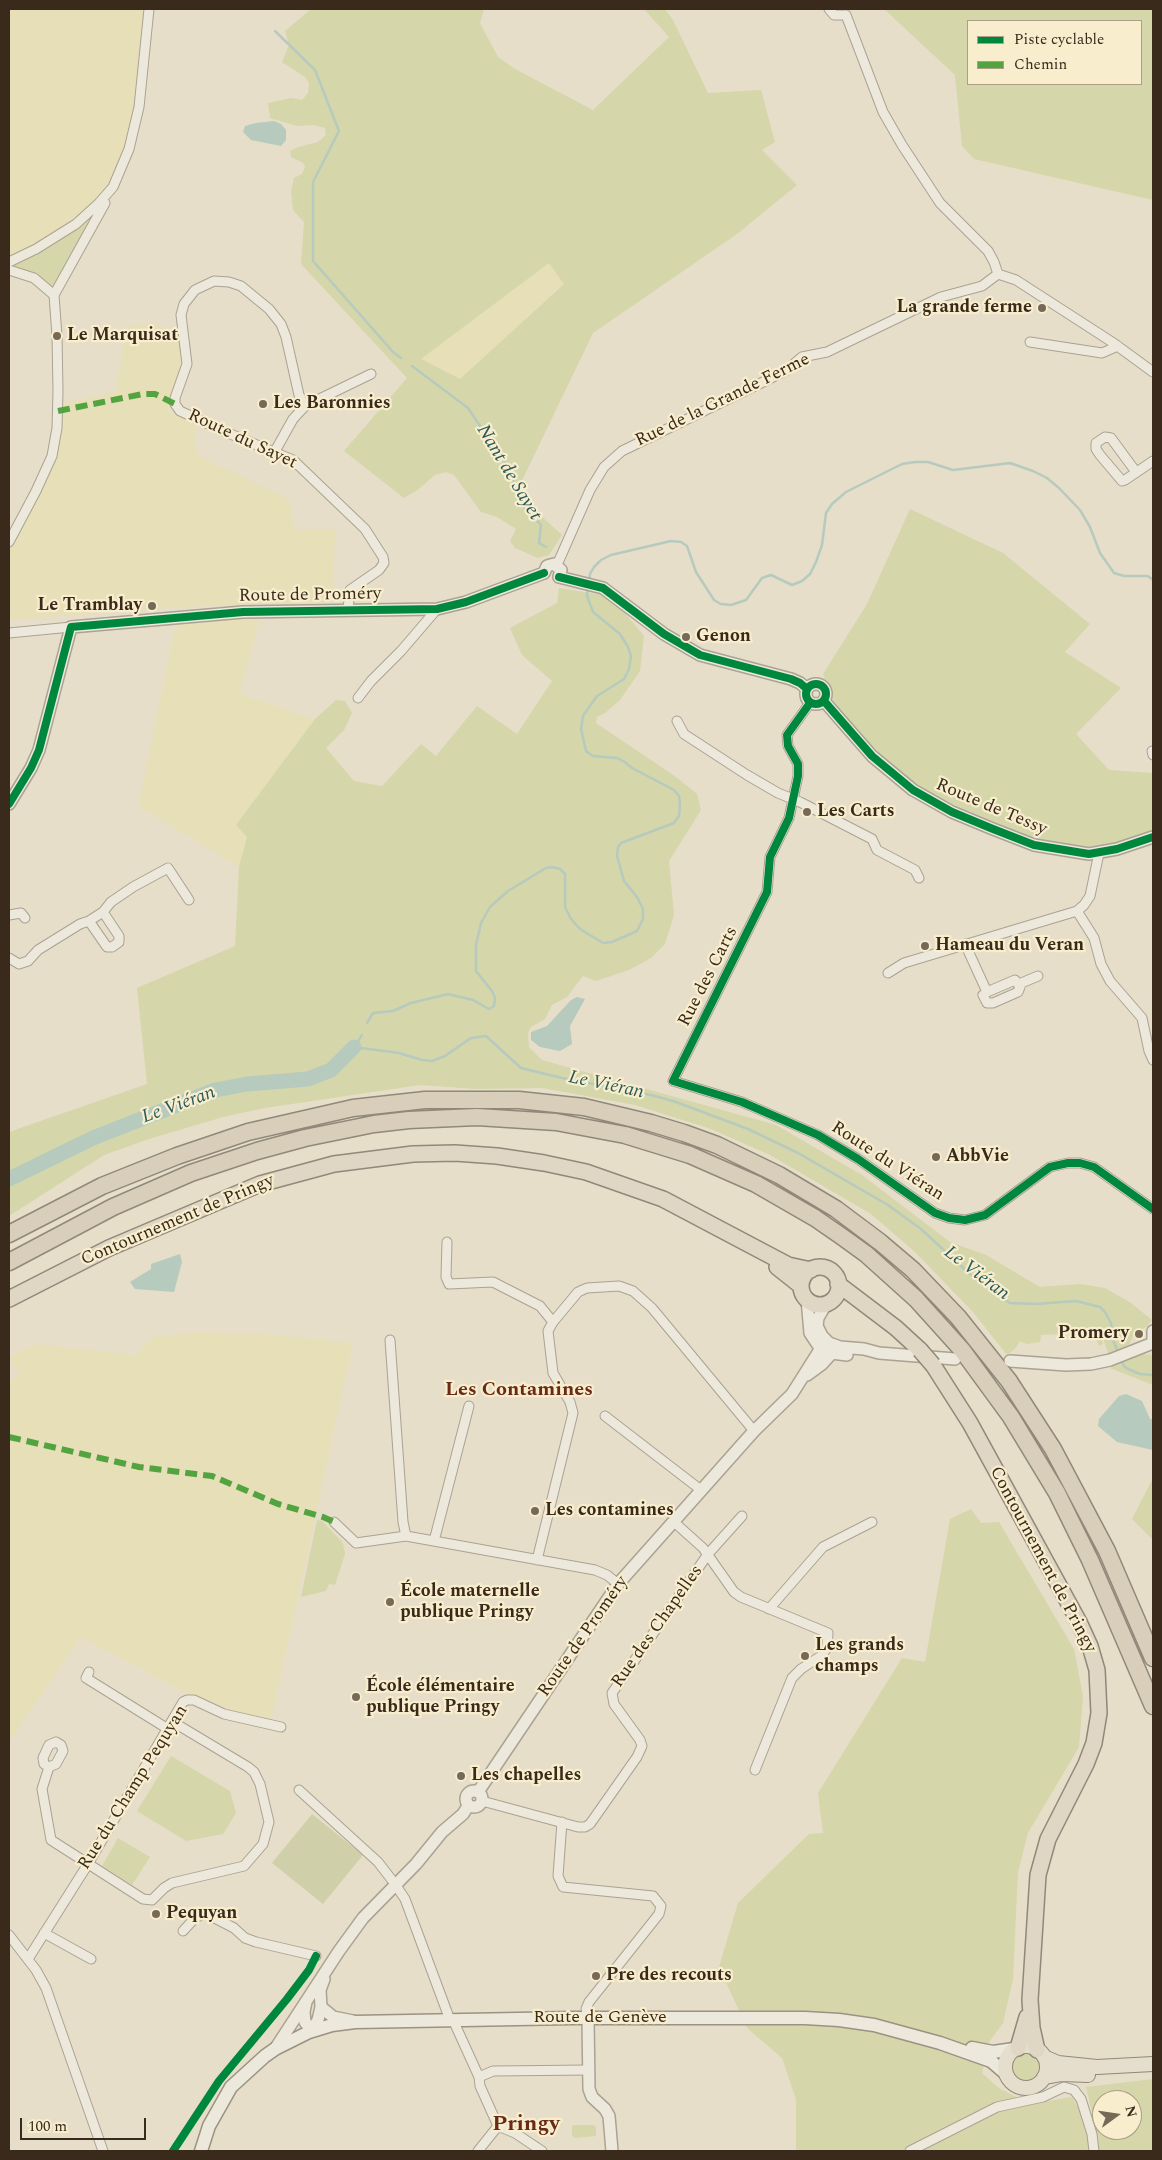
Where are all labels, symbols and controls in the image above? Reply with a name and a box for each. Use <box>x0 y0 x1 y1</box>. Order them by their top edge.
legend <box>967 20 1142 85</box>
text: Piste cyclable <box>1014 28 1104 51</box>
text: Chemin <box>1014 53 1067 76</box>
place label: La grande ferme <box>897 297 1032 319</box>
marker: La grande ferme <box>1036 302 1048 314</box>
place label: Le Marquisat <box>67 325 178 347</box>
marker: Le Marquisat <box>51 330 63 342</box>
street label: Rue de la Grande Ferme <box>632 349 814 453</box>
place label: Les Baronnies <box>273 393 391 415</box>
marker: Les Baronnies <box>257 398 269 410</box>
street label: Route du Sayet <box>184 405 300 475</box>
water label: Nant de Sayet <box>470 421 546 525</box>
street label: Route de Proméry <box>238 584 382 608</box>
place label: Le Tramblay <box>38 595 142 617</box>
marker: Le Tramblay <box>146 600 158 612</box>
place label: Genon <box>696 626 751 648</box>
marker: Genon <box>680 631 692 643</box>
street label: Route de Tessy <box>932 775 1050 841</box>
place label: Les Carts <box>817 801 895 823</box>
marker: Les Carts <box>801 806 813 818</box>
street label: Rue des Carts <box>675 923 743 1031</box>
place label: Hameau du Veran <box>935 935 1084 957</box>
marker: Hameau du Veran <box>919 940 931 952</box>
water label: Le Viéran <box>566 1067 646 1105</box>
water label: Le Viéran <box>139 1082 219 1130</box>
street label: Route du Viéran <box>827 1117 947 1207</box>
place label: AbbVie <box>946 1146 1009 1168</box>
marker: AbbVie <box>930 1151 942 1163</box>
street label: Contournement de Pringy <box>78 1171 278 1271</box>
water label: Le Viéran <box>939 1242 1013 1306</box>
place label: Promery <box>1058 1323 1129 1345</box>
marker: Promery <box>1133 1328 1145 1340</box>
district label: Les Contamines <box>445 1379 593 1403</box>
street label: Contournement de Pringy <box>984 1463 1100 1657</box>
place label: Les contamines <box>545 1500 674 1522</box>
marker: Les contamines <box>529 1505 541 1517</box>
street label: Rue des Chapelles <box>608 1562 708 1692</box>
street label: Route de Proméry <box>534 1572 634 1702</box>
place label: École maternelle publique Pringy <box>400 1581 540 1624</box>
marker: École maternelle publique Pringy <box>384 1596 396 1608</box>
place label: Les grands champs <box>815 1635 904 1678</box>
marker: Les grands champs <box>799 1650 811 1662</box>
place label: École élémentaire publique Pringy <box>366 1676 515 1718</box>
marker: École élémentaire publique Pringy <box>350 1691 362 1703</box>
street label: Rue du Champ Pequyan <box>74 1702 194 1874</box>
place label: Les chapelles <box>471 1765 581 1787</box>
marker: Les chapelles <box>455 1770 467 1782</box>
place label: Pequyan <box>166 1903 237 1925</box>
marker: Pequyan <box>150 1908 162 1920</box>
place label: Pre des recouts <box>606 1965 732 1987</box>
marker: Pre des recouts <box>590 1970 602 1982</box>
street label: Route de Genève <box>533 2007 667 2029</box>
north arrow <box>1092 2090 1142 2140</box>
text: N <box>1119 2103 1143 2120</box>
scale bar <box>22 2108 149 2140</box>
district label: Pringy <box>492 2113 560 2139</box>
text: 100 m <box>28 2115 67 2138</box>

